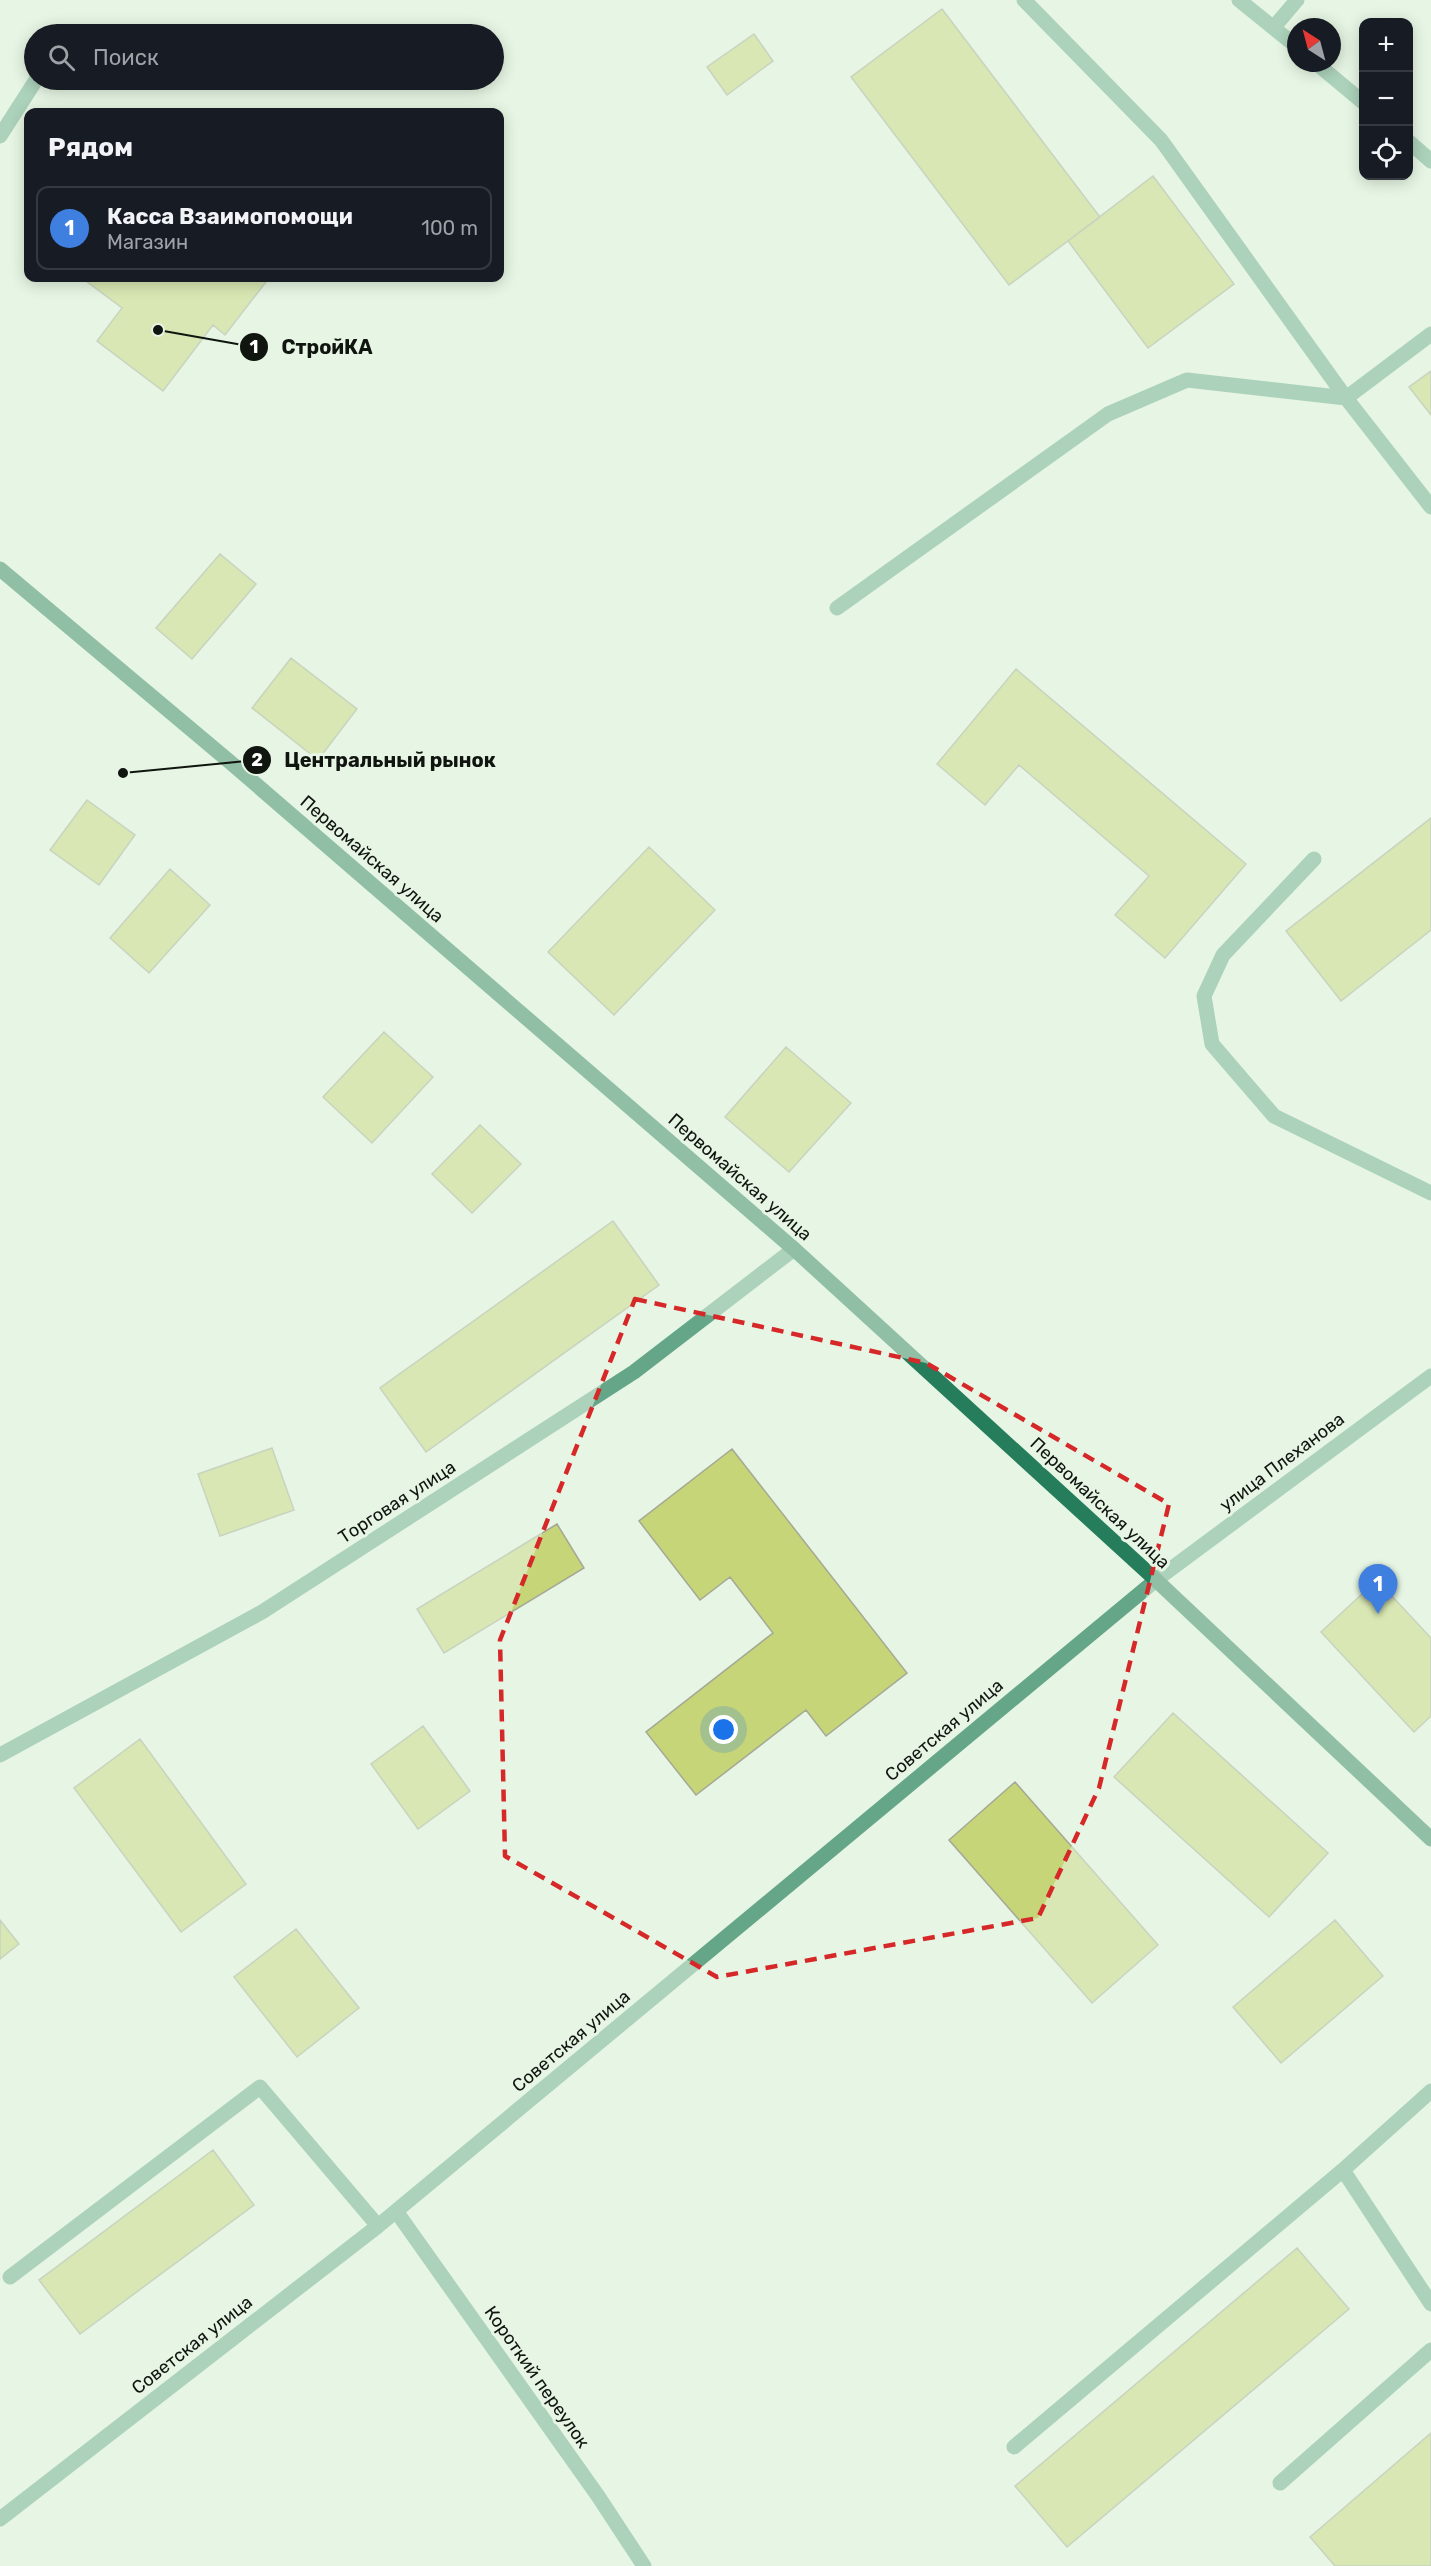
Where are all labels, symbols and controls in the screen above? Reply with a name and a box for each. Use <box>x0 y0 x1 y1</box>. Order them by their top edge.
north arrow <box>1287 18 1341 72</box>
map controls <box>1359 18 1413 180</box>
button: + <box>1359 18 1413 72</box>
search box <box>24 24 504 90</box>
icon: search <box>45 41 78 74</box>
text: Поиск <box>93 44 159 71</box>
button: − <box>1359 72 1413 126</box>
button: locate <box>1359 126 1413 180</box>
text: Рядом <box>48 132 133 163</box>
text: Касса Взаимопомощи <box>107 203 353 230</box>
text: 1 <box>65 216 74 240</box>
text: 100 m <box>421 216 478 240</box>
text: Магазин <box>107 230 188 254</box>
callout: СтройКА <box>239 328 384 366</box>
text: СтройКА <box>282 335 373 359</box>
text: 1 <box>250 336 258 358</box>
callout: Центральный рынок <box>242 741 508 779</box>
text: Центральный рынок <box>284 748 496 772</box>
text: 2 <box>251 749 263 771</box>
street label: Первомайская улица <box>296 791 448 927</box>
street label: Первомайская улица <box>664 1109 816 1245</box>
street label: улица Плеханова <box>1215 1408 1349 1516</box>
street label: Первомайская улица <box>1026 1433 1174 1573</box>
street label: Торговая улица <box>334 1456 460 1548</box>
pin: 1 <box>1358 1564 1398 1614</box>
street label: Советская улица <box>881 1674 1007 1786</box>
your location <box>709 1715 738 1744</box>
street label: Советская улица <box>508 1985 634 2097</box>
street label: Советская улица <box>127 2291 257 2399</box>
street label: Короткий переулок <box>480 2302 595 2453</box>

